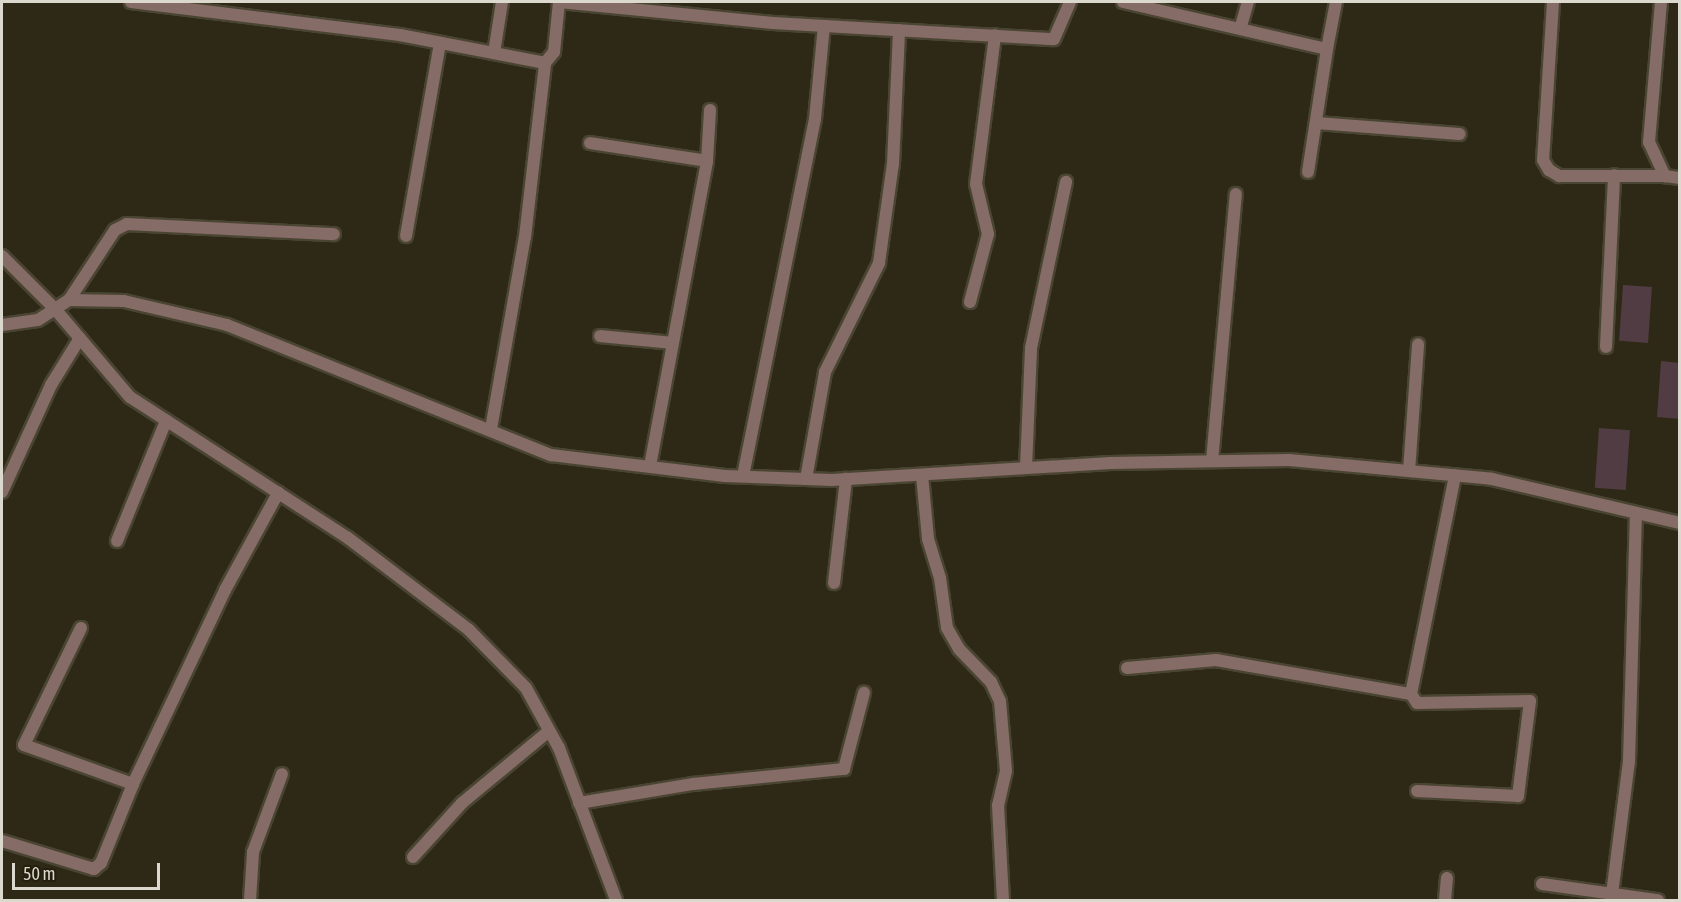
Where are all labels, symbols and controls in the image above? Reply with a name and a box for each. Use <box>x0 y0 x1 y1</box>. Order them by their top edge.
scale bar <box>15 851 164 889</box>
text: 50 m <box>23 863 55 884</box>

